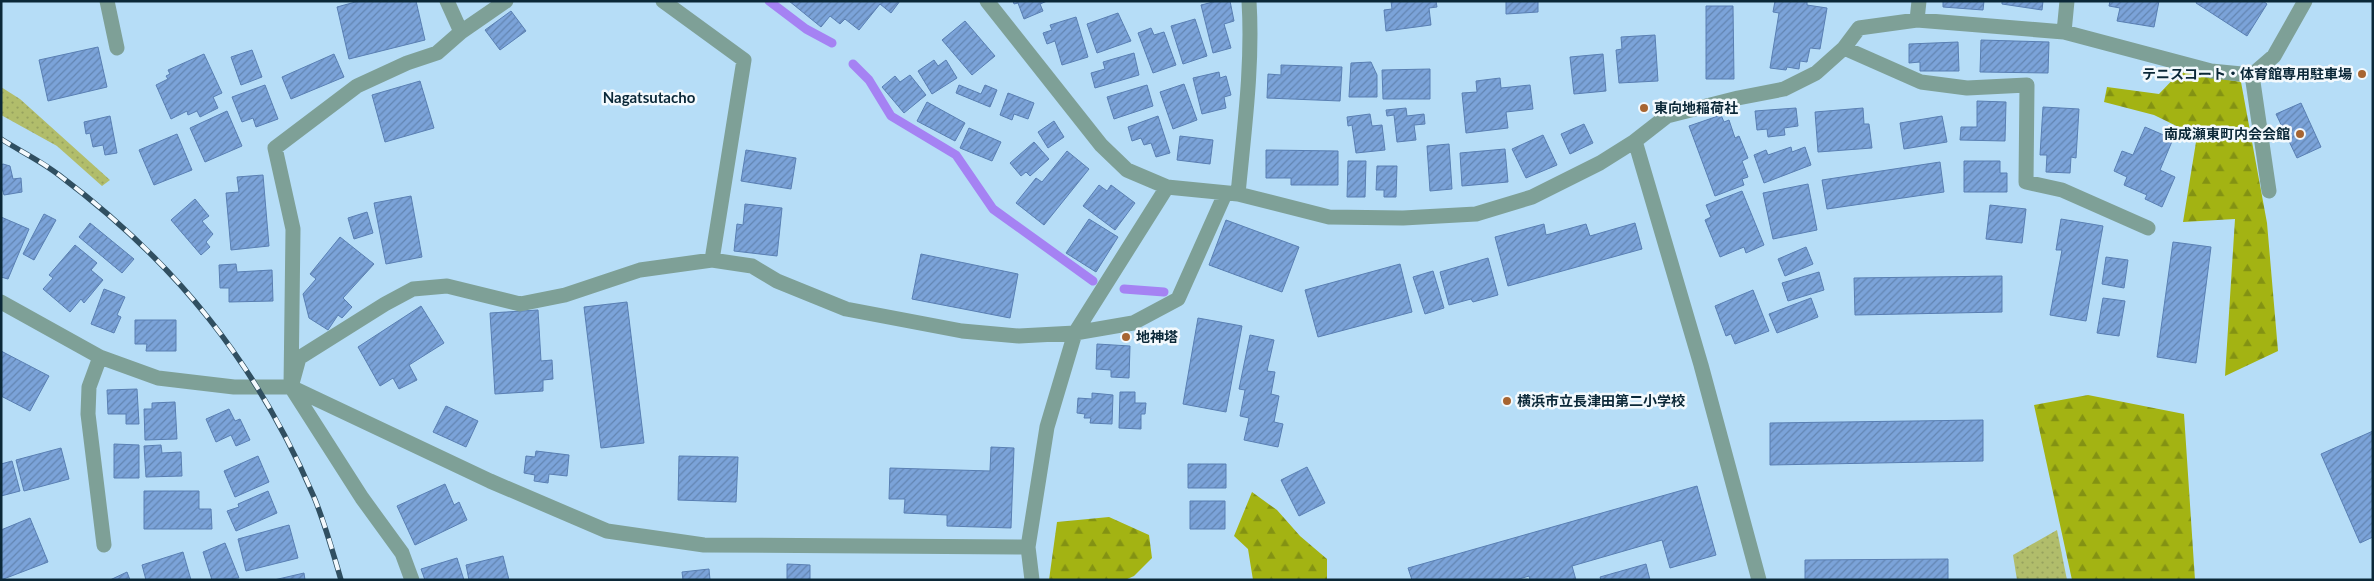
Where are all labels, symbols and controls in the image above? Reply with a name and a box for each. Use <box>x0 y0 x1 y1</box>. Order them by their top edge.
place label: テニスコート・体育館専用駐車場 <box>2142 65 2352 82</box>
marker: テニスコート・体育館専用駐車場 <box>2356 68 2368 80</box>
district label: Nagatsutacho <box>603 88 696 106</box>
place label: 東向地稲荷社 <box>1654 99 1738 116</box>
marker: 東向地稲荷社 <box>1638 102 1650 114</box>
place label: 南成瀬東町内会会館 <box>2164 125 2290 142</box>
marker: 南成瀬東町内会会館 <box>2294 128 2306 140</box>
place label: 地神塔 <box>1136 328 1178 345</box>
marker: 地神塔 <box>1120 331 1132 343</box>
place label: 横浜市立長津田第二小学校 <box>1517 392 1685 409</box>
marker: 横浜市立長津田第二小学校 <box>1501 395 1513 407</box>

